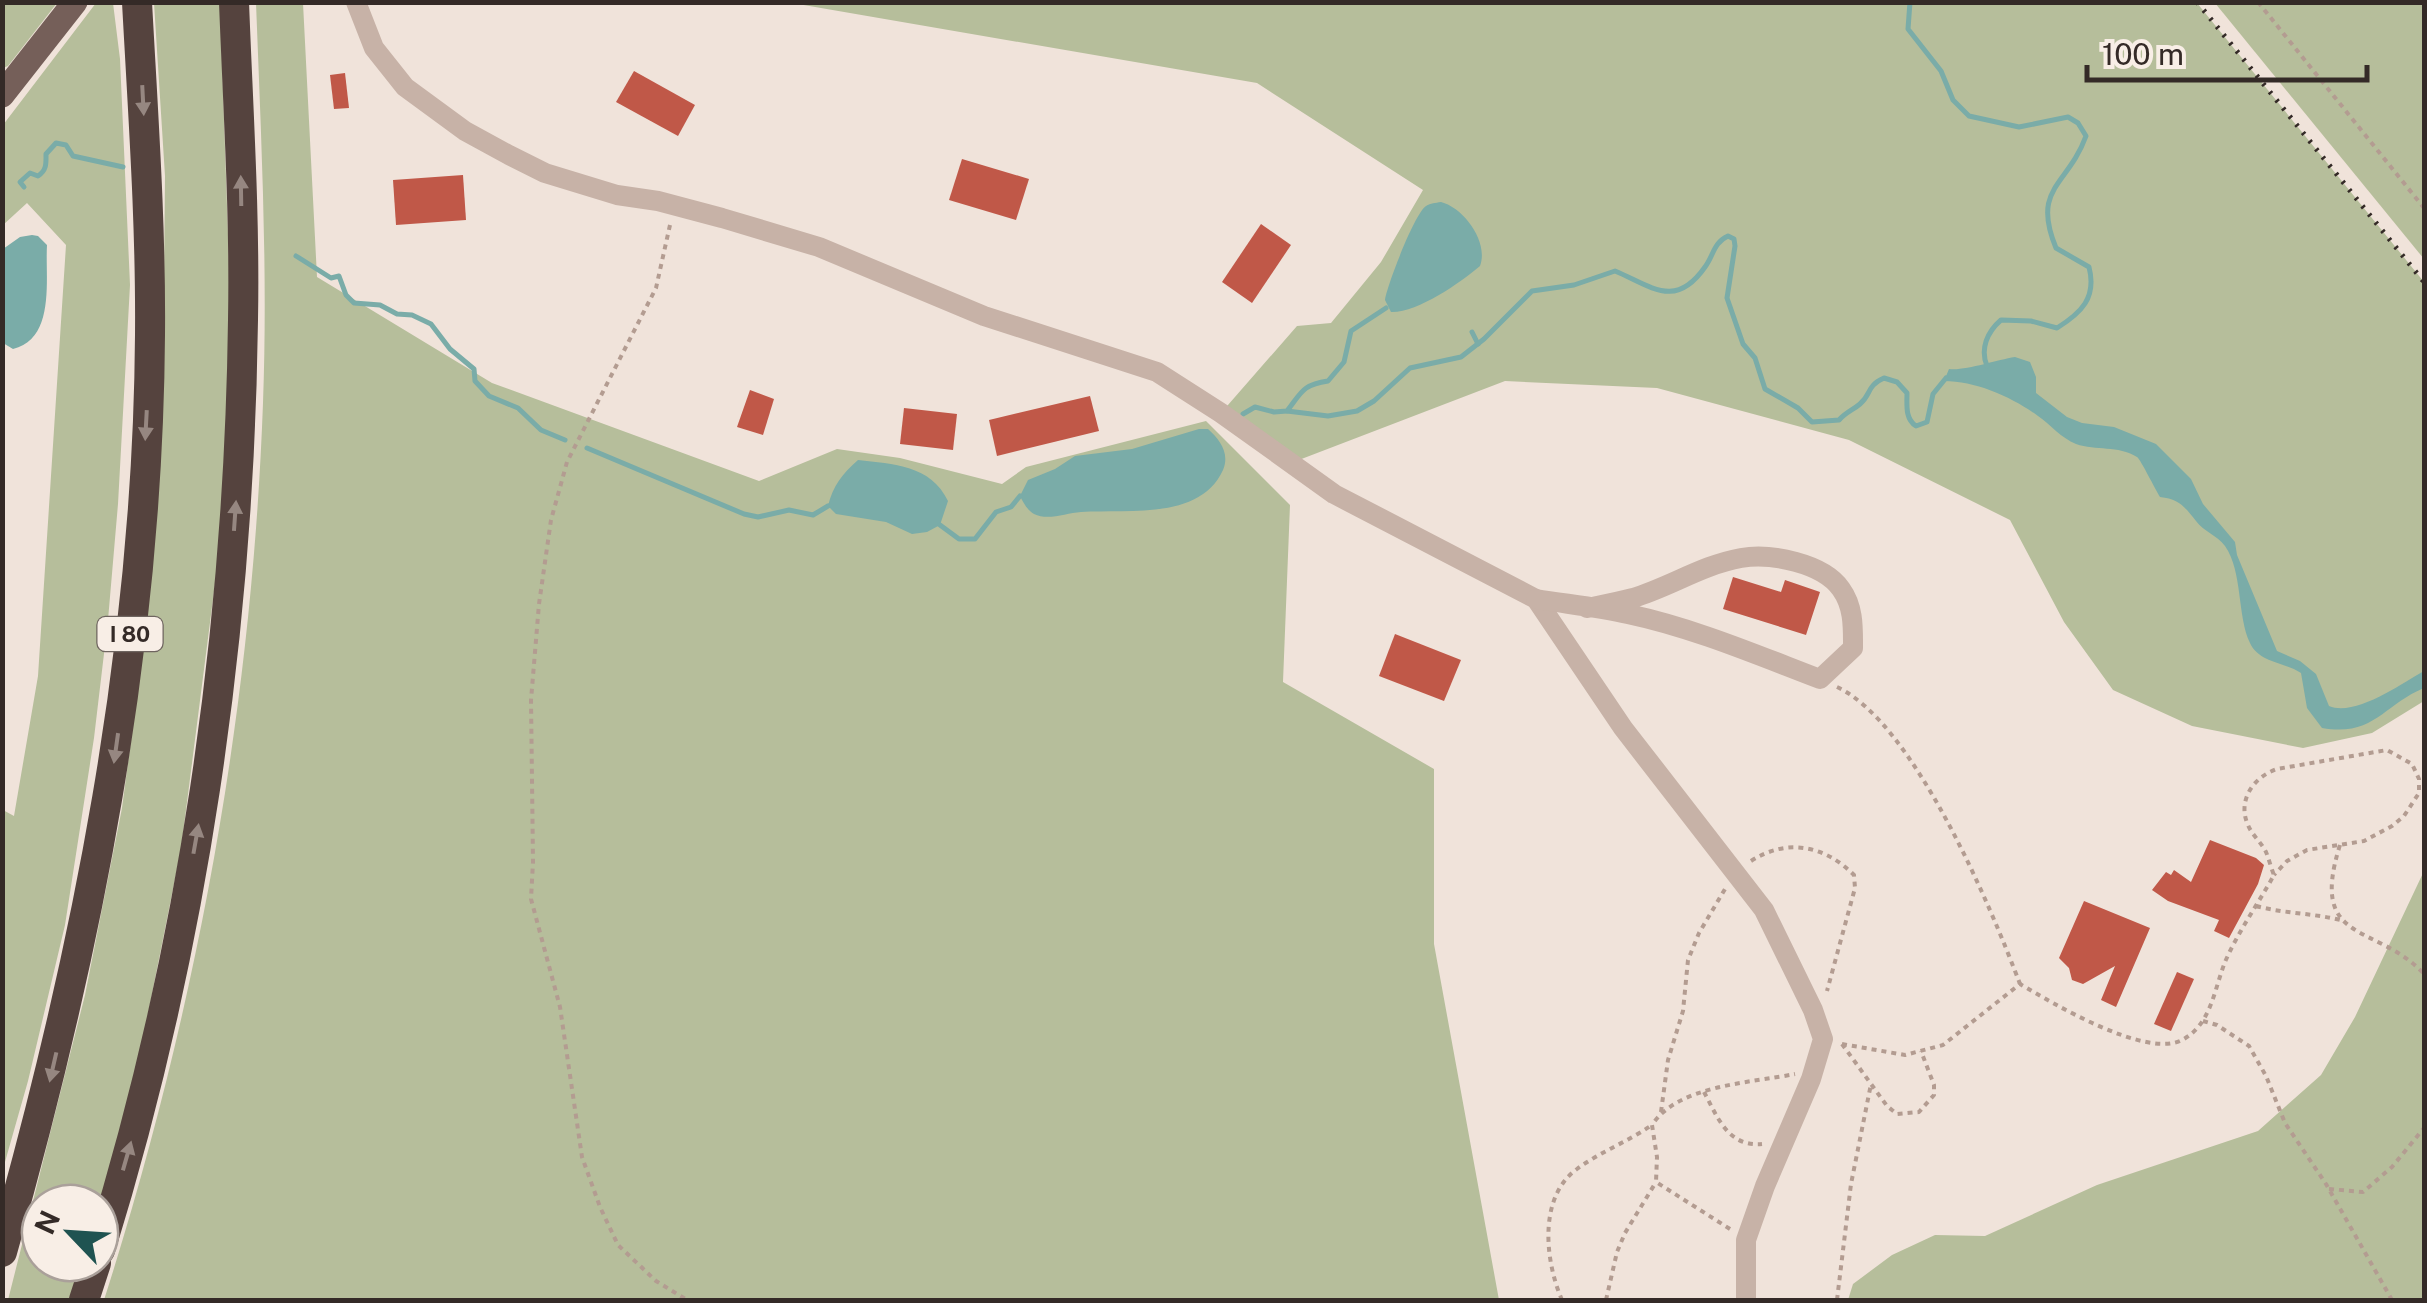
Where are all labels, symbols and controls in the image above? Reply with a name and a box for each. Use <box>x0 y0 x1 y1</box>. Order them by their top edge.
scale bar <box>2087 20 2367 82</box>
text: 100 m <box>2102 36 2184 72</box>
one-way arrow <box>135 84 151 116</box>
one-way arrow <box>233 175 249 207</box>
one-way arrow <box>138 409 154 441</box>
one-way arrow <box>227 500 243 531</box>
road number: I 80 <box>98 617 162 651</box>
one-way arrow <box>107 733 123 764</box>
one-way arrow <box>189 822 204 854</box>
one-way arrow <box>45 1052 60 1083</box>
one-way arrow <box>119 1140 135 1171</box>
north arrow <box>20 1183 120 1283</box>
text: N <box>27 1205 66 1239</box>

